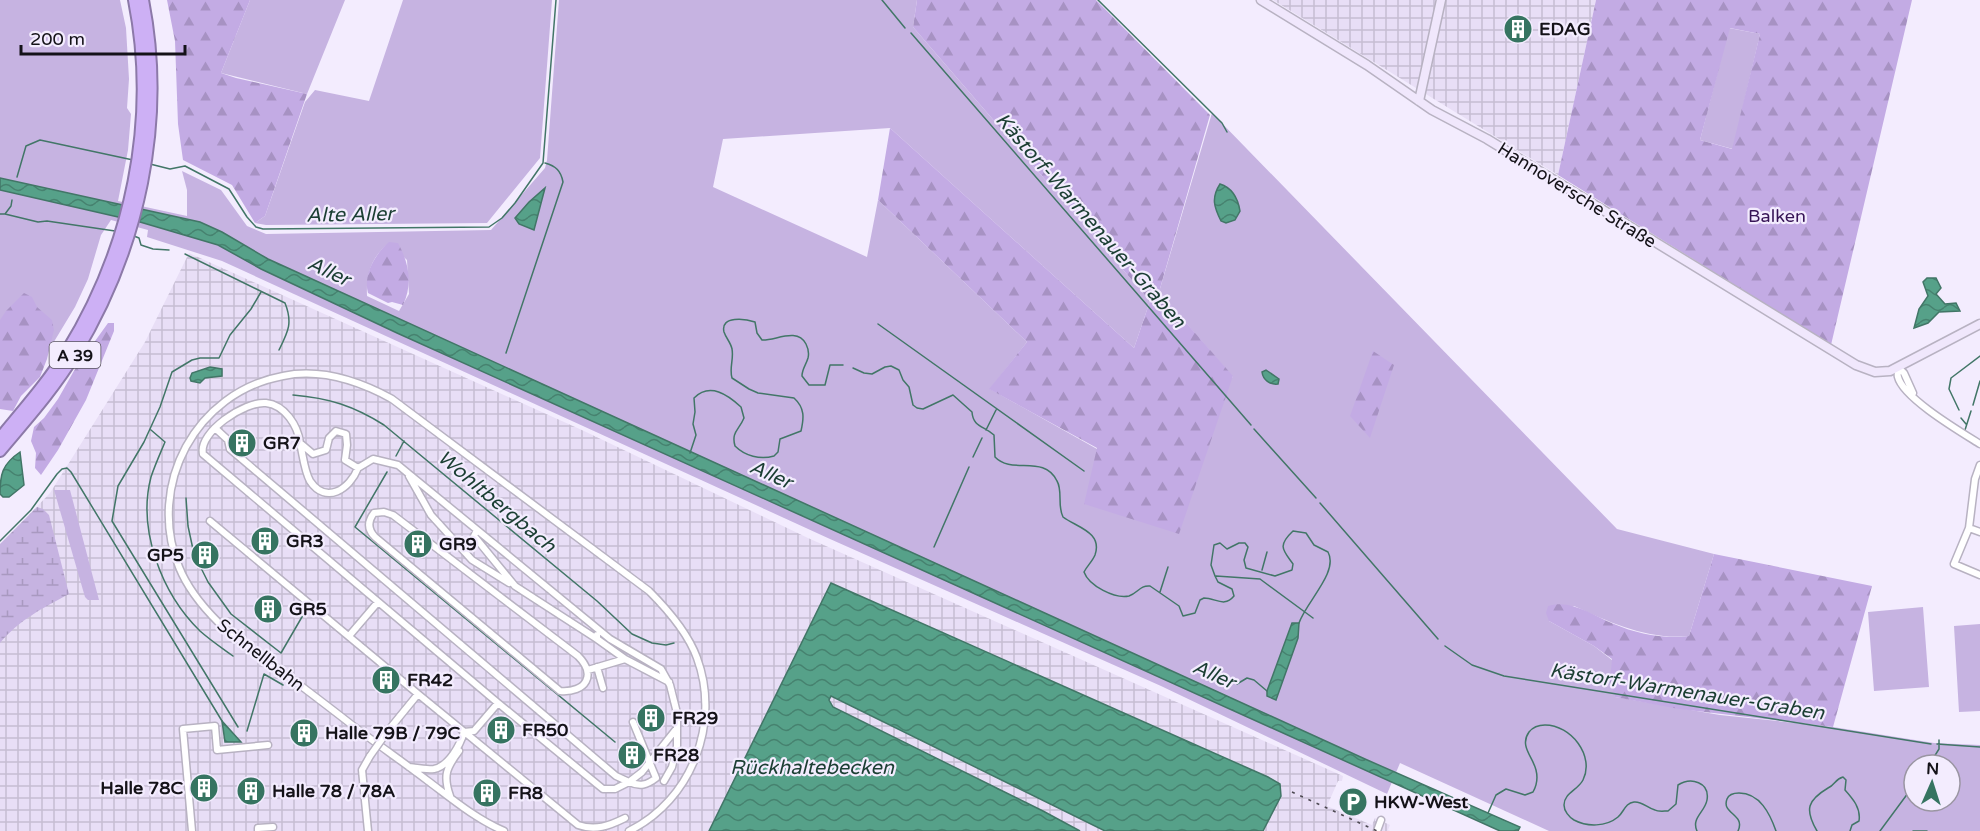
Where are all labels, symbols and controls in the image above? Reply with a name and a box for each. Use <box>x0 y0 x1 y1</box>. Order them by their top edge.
building icon: EDAG <box>1502 13 1534 45</box>
scale bar <box>21 18 184 56</box>
place label: EDAG <box>1539 18 1591 40</box>
text: 200 m <box>30 28 85 50</box>
water label: Kästorf-Warmenauer-Graben <box>990 108 1191 334</box>
street label: Hannoversche Straße <box>1494 137 1660 253</box>
water label: Alte Aller <box>306 202 396 228</box>
park label: Balken <box>1748 205 1806 227</box>
water label: Aller <box>304 252 356 293</box>
road number: A 39 <box>50 342 100 368</box>
building icon: GR7 <box>226 427 258 459</box>
place label: GR7 <box>263 432 301 454</box>
water label: Wohltbergbach <box>432 445 561 559</box>
water label: Aller <box>746 455 798 496</box>
building icon: GR3 <box>249 525 281 557</box>
building icon: GR9 <box>402 528 434 560</box>
place label: GR3 <box>286 530 324 552</box>
place label: GR9 <box>439 533 477 555</box>
building icon: GP5 <box>189 539 221 571</box>
place label: GP5 <box>147 544 184 566</box>
building icon: GR5 <box>252 593 284 625</box>
place label: GR5 <box>289 598 327 620</box>
street label: Schnellbahn <box>213 614 309 696</box>
water label: Aller <box>1189 655 1241 696</box>
water label: Kästorf-Warmenauer-Graben <box>1548 658 1827 726</box>
building icon: FR42 <box>370 664 402 696</box>
place label: FR42 <box>407 669 453 691</box>
building icon: FR29 <box>635 702 667 734</box>
place label: FR29 <box>672 707 718 729</box>
building icon: FR50 <box>485 714 517 746</box>
building icon: Halle 79B / 79C <box>288 717 320 749</box>
place label: FR50 <box>522 719 568 741</box>
place label: Halle 79B / 79C <box>325 722 461 744</box>
building icon: FR28 <box>616 739 648 771</box>
place label: FR28 <box>653 744 699 766</box>
north arrow <box>1902 753 1962 813</box>
water label: Rückhaltebecken <box>730 756 895 780</box>
text: N <box>1926 759 1940 779</box>
building icon: Halle 78C <box>188 772 220 804</box>
building icon: Halle 78 / 78A <box>235 775 267 807</box>
place label: Halle 78C <box>100 777 183 799</box>
building icon: FR8 <box>471 777 503 809</box>
place label: Halle 78 / 78A <box>272 780 396 802</box>
place label: FR8 <box>508 782 543 804</box>
parking icon: HKW-West <box>1337 786 1369 818</box>
place label: HKW-West <box>1374 791 1468 813</box>

